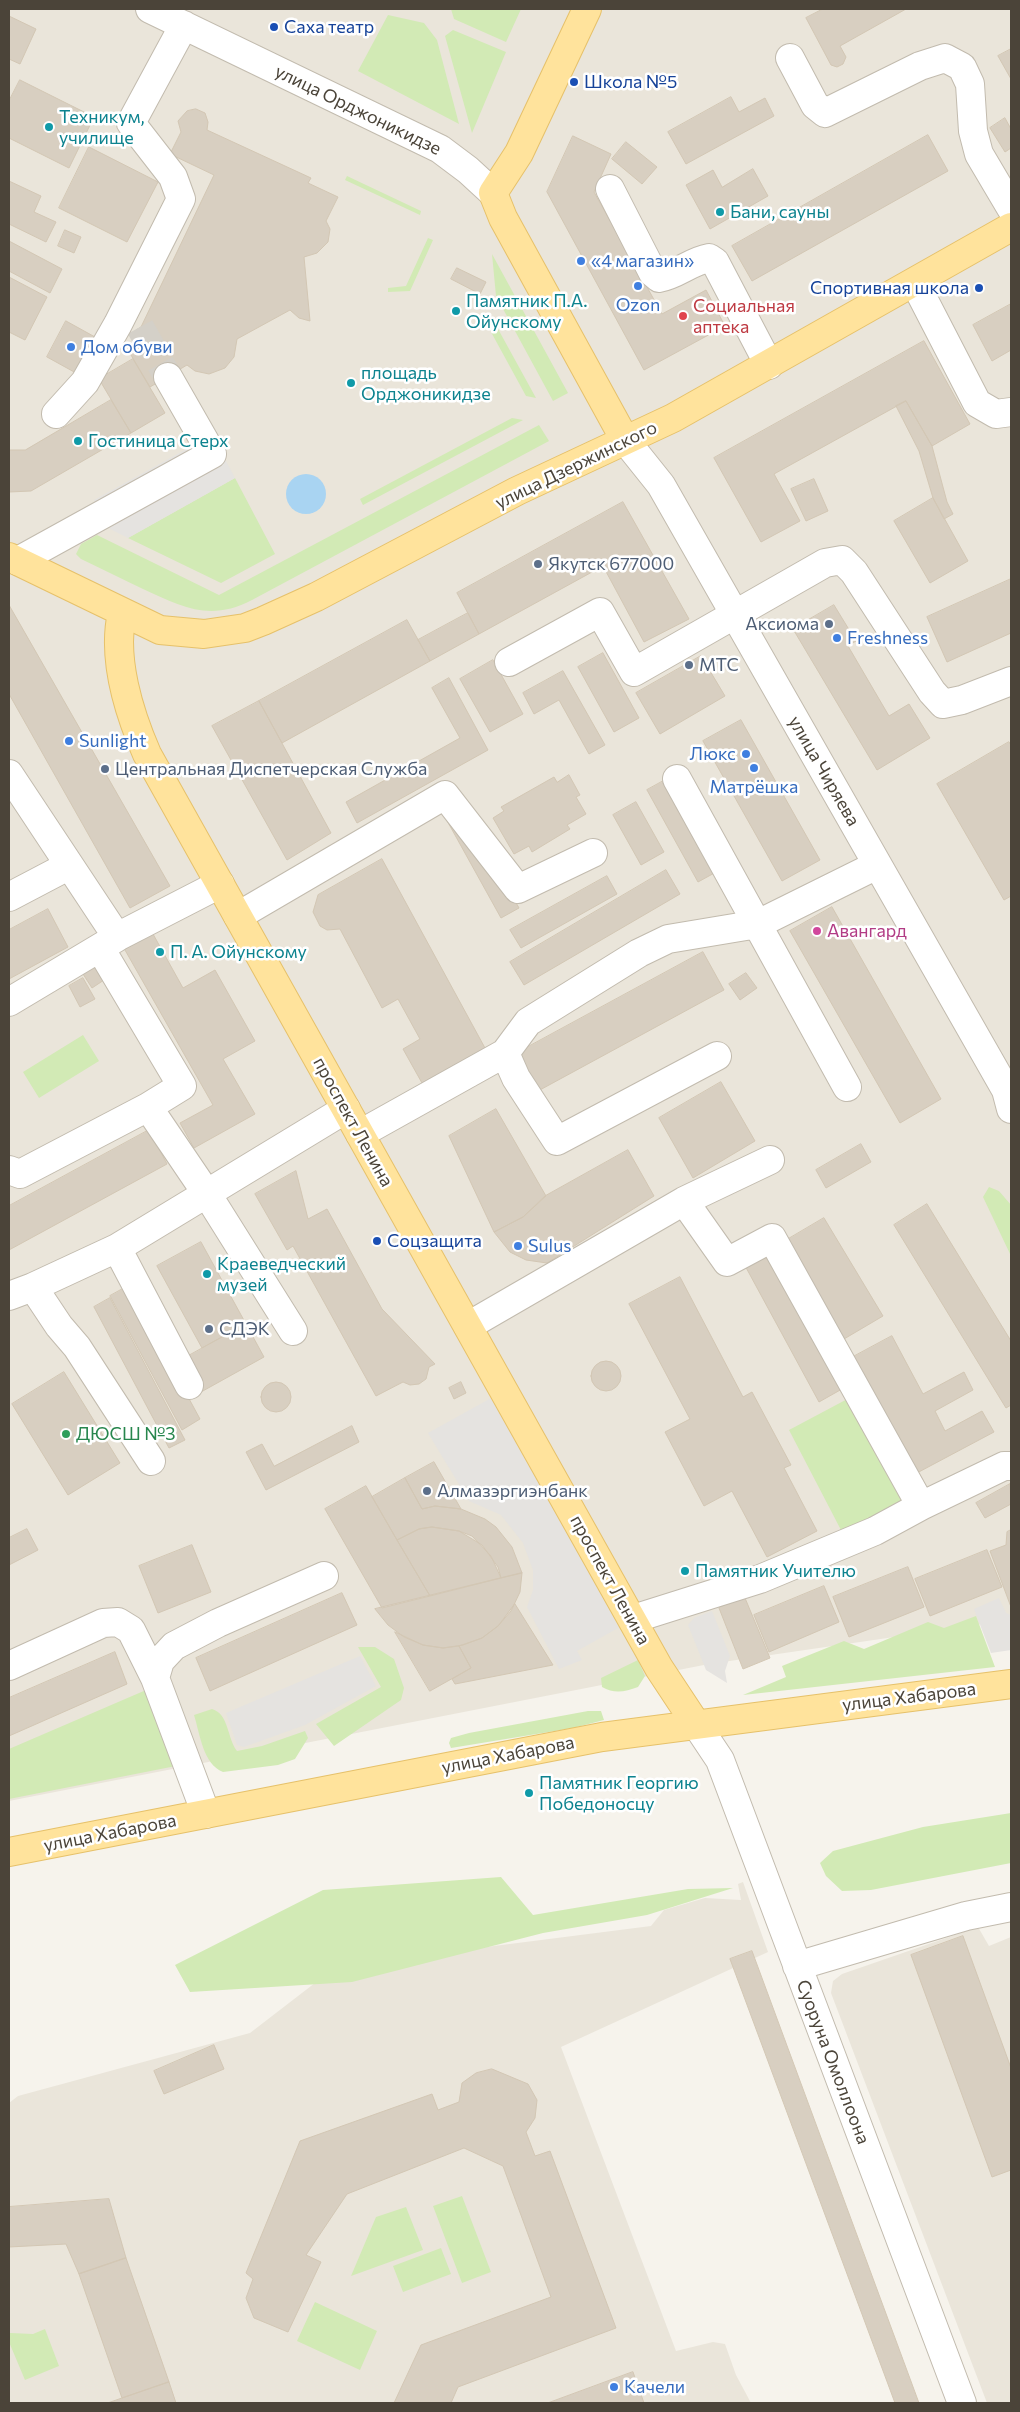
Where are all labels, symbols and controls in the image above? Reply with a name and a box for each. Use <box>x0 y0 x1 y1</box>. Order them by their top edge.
place label: Саха театр <box>284 16 374 38</box>
marker: Саха театр <box>268 21 280 33</box>
street label: улица Орджоникидзе <box>271 60 445 160</box>
place label: Школа №5 <box>584 71 677 93</box>
marker: Школа №5 <box>568 76 580 88</box>
place label: Техникум, училище <box>59 106 145 148</box>
marker: Техникум, училище <box>43 121 55 133</box>
place label: Бани, сауны <box>730 201 829 223</box>
marker: Бани, сауны <box>714 206 726 218</box>
place label: «4 магазин» <box>591 250 694 272</box>
marker: «4 магазин» <box>575 255 587 267</box>
place label: Спортивная школа <box>810 277 969 299</box>
marker: Ozon <box>632 280 644 292</box>
marker: Спортивная школа <box>973 282 985 294</box>
place label: Памятник П.А. Ойунскому <box>466 290 588 332</box>
place label: Ozon <box>616 294 660 316</box>
place label: Социальная аптека <box>693 295 795 338</box>
marker: Памятник П.А. Ойунскому <box>450 305 462 317</box>
marker: Социальная аптека <box>677 310 689 322</box>
place label: Дом обуви <box>81 336 173 358</box>
marker: Дом обуви <box>65 341 77 353</box>
place label: площадь Орджоникидзе <box>361 362 491 404</box>
marker: площадь Орджоникидзе <box>345 377 357 389</box>
street label: улица Дзержинского <box>492 416 660 514</box>
place label: Гостиница Стерх <box>88 430 229 452</box>
marker: Гостиница Стерх <box>72 435 84 447</box>
place label: Якутск 677000 <box>548 553 674 575</box>
marker: Якутск 677000 <box>532 558 544 570</box>
place label: Аксиома <box>745 613 819 635</box>
marker: Аксиома <box>823 618 835 630</box>
place label: Freshness <box>847 627 928 649</box>
marker: Freshness <box>831 632 843 644</box>
place label: МТС <box>699 654 739 676</box>
marker: МТС <box>683 659 695 671</box>
street label: улица Чиряева <box>784 712 864 830</box>
place label: Sunlight <box>79 730 147 752</box>
marker: Sunlight <box>63 735 75 747</box>
place label: Люкс <box>690 743 736 765</box>
marker: Люкс <box>740 748 752 760</box>
place label: Центральная Диспетчерская Служба <box>115 758 427 780</box>
marker: Матрёшка <box>748 762 760 774</box>
marker: Центральная Диспетчерская Служба <box>99 763 111 775</box>
place label: Матрёшка <box>710 776 798 798</box>
place label: Авангард <box>827 920 907 942</box>
marker: Авангард <box>811 925 823 937</box>
place label: П. А. Ойунскому <box>170 941 307 963</box>
marker: П. А. Ойунскому <box>154 946 166 958</box>
street label: проспект Ленина <box>308 1053 398 1191</box>
place label: Соцзащита <box>387 1230 482 1252</box>
marker: Соцзащита <box>371 1235 383 1247</box>
place label: Sulus <box>528 1235 571 1257</box>
marker: Sulus <box>512 1240 524 1252</box>
place label: Краеведческий музей <box>217 1253 346 1296</box>
marker: Краеведческий музей <box>201 1268 213 1280</box>
place label: СДЭК <box>219 1318 270 1340</box>
marker: СДЭК <box>203 1323 215 1335</box>
place label: ДЮСШ №3 <box>76 1423 176 1445</box>
marker: ДЮСШ №3 <box>60 1428 72 1440</box>
place label: Алмазэргиэнбанк <box>437 1480 588 1502</box>
marker: Алмазэргиэнбанк <box>421 1485 433 1497</box>
street label: проспект Ленина <box>565 1511 655 1649</box>
place label: Памятник Учителю <box>695 1560 856 1582</box>
marker: Памятник Учителю <box>679 1565 691 1577</box>
street label: улица Хабарова <box>841 1678 977 1716</box>
street label: улица Хабарова <box>440 1732 576 1778</box>
place label: Памятник Георгию Победоносцу <box>539 1772 699 1815</box>
marker: Памятник Георгию Победоносцу <box>523 1787 535 1799</box>
street label: улица Хабарова <box>42 1810 178 1856</box>
street label: Суоруна Омоллоона <box>792 1977 874 2147</box>
place label: Качели <box>624 2376 685 2398</box>
marker: Качели <box>608 2381 620 2393</box>

